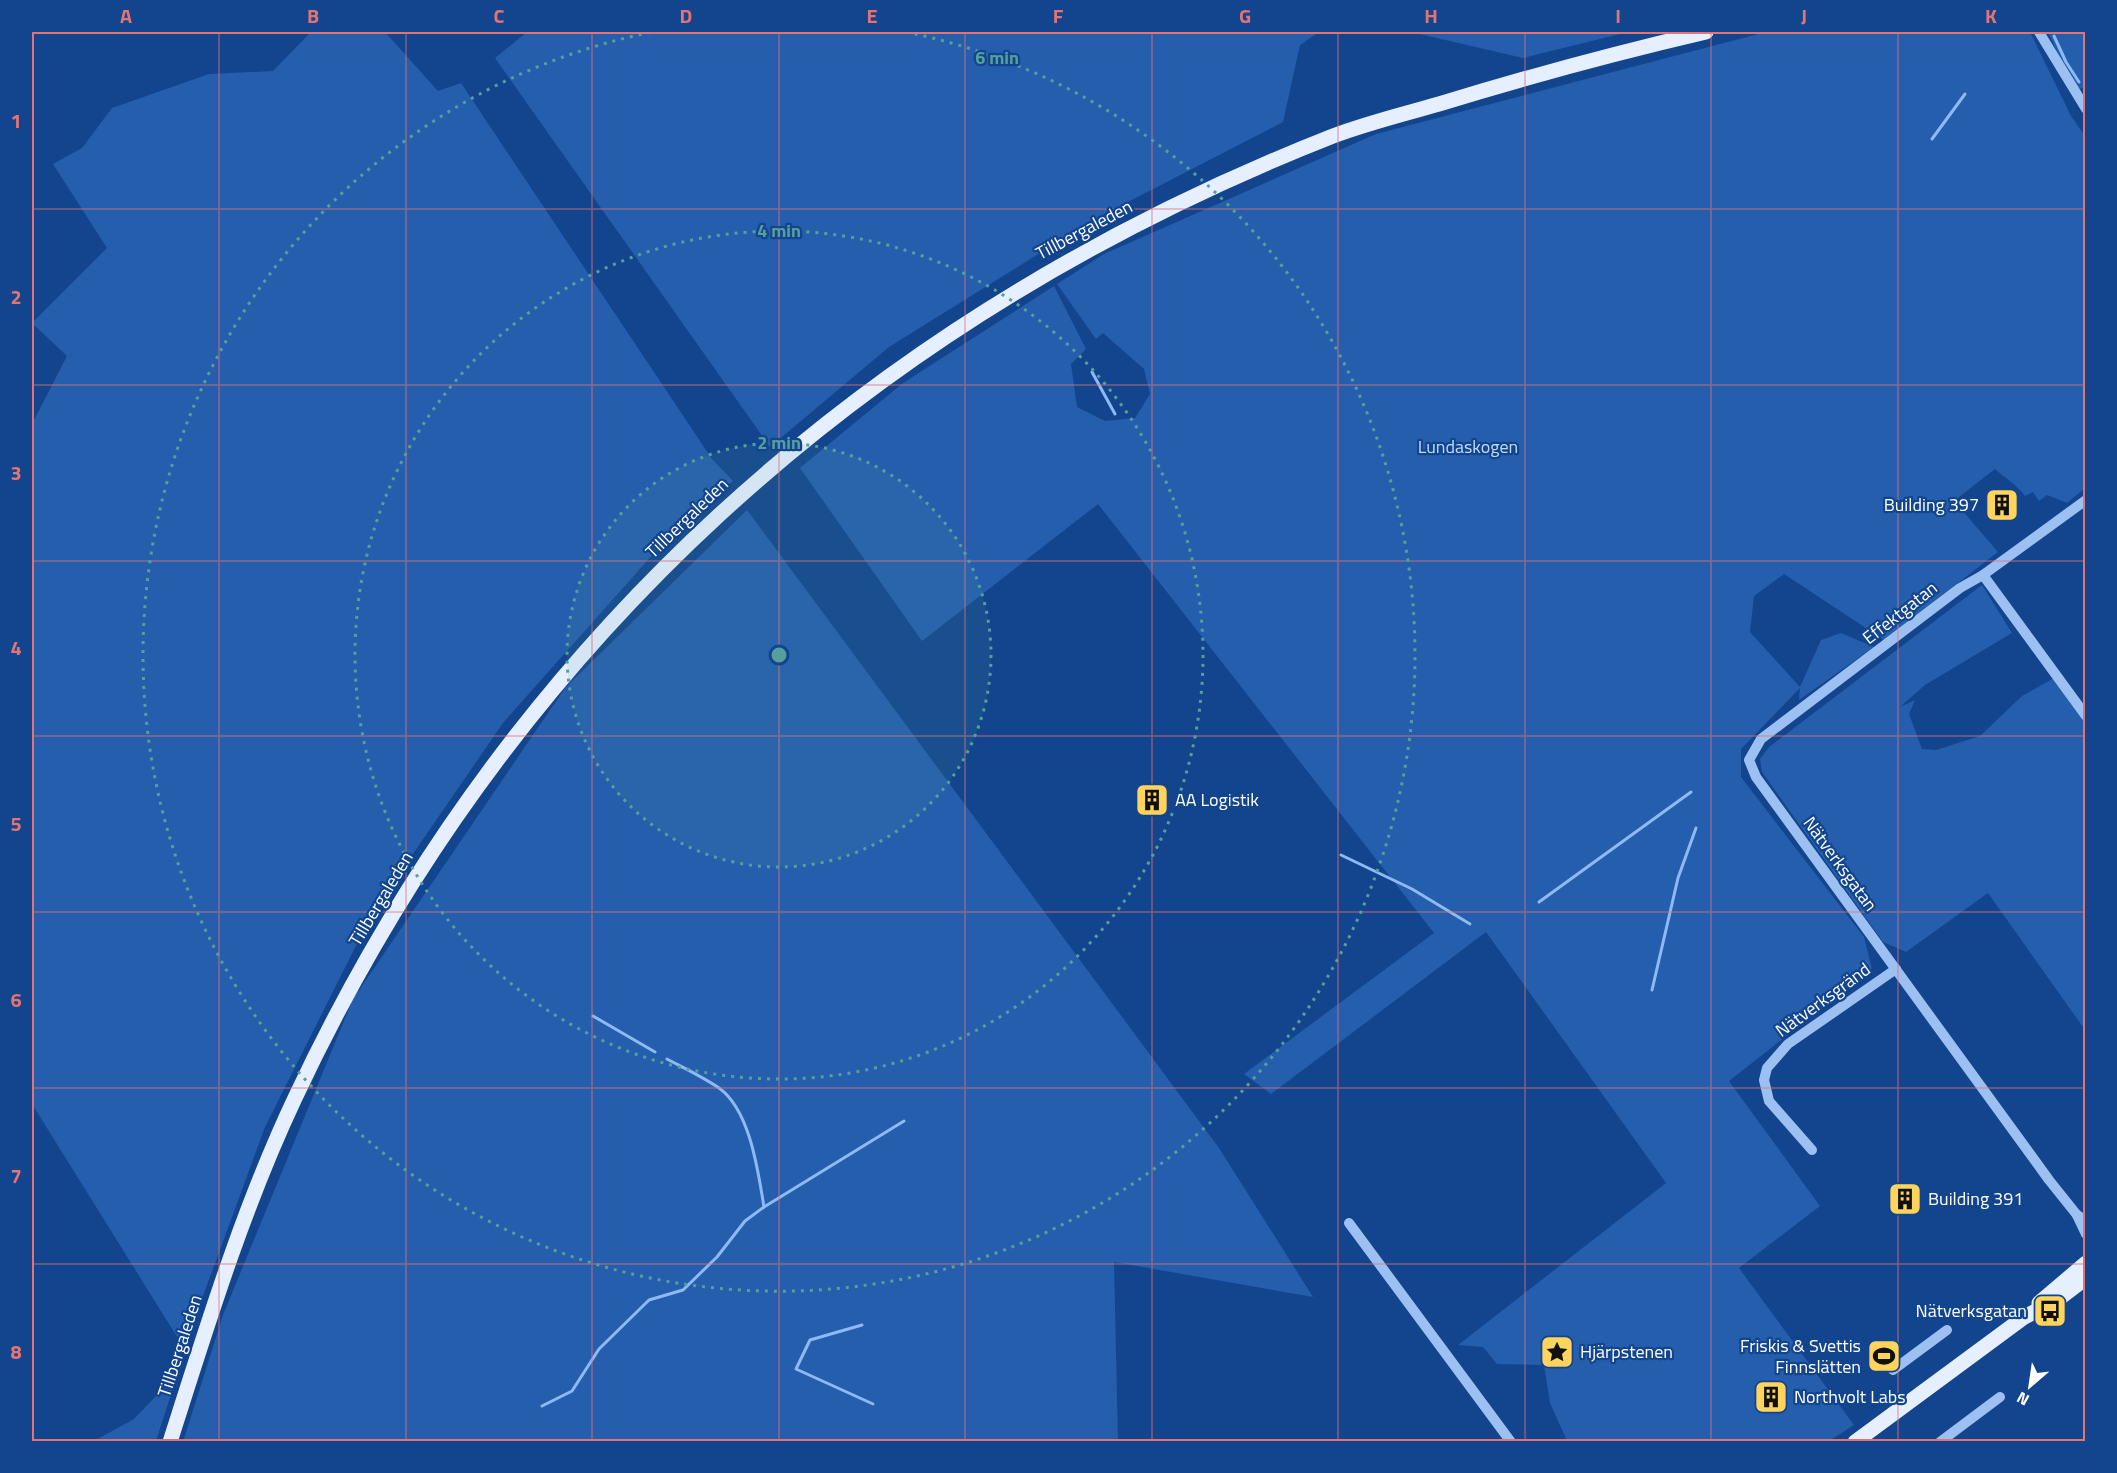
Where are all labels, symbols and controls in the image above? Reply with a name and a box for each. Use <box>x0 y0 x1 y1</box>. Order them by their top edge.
text: A <box>120 0 132 31</box>
text: B <box>307 0 319 31</box>
text: C <box>494 0 505 31</box>
text: D <box>680 0 692 31</box>
text: E <box>866 0 878 31</box>
text: F <box>1053 0 1064 31</box>
text: G <box>1239 0 1251 31</box>
text: H <box>1424 0 1438 31</box>
text: I <box>1615 0 1621 31</box>
text: J <box>1801 0 1807 31</box>
text: K <box>1985 0 1997 31</box>
text: 6 min <box>975 44 1019 71</box>
text: 1 <box>10 105 22 136</box>
street label: Tillbergaleden <box>1031 193 1137 266</box>
text: 4 min <box>757 217 801 244</box>
text: 2 <box>10 281 22 312</box>
text: 2 min <box>757 429 801 456</box>
park label: Lundaskogen <box>1418 433 1518 460</box>
text: 3 <box>10 457 22 488</box>
street label: Tillbergaleden <box>639 471 734 564</box>
building icon: Building 397 <box>1984 487 2020 523</box>
place label: Building 397 <box>1884 491 1979 518</box>
street label: Effektgatan <box>1856 575 1943 651</box>
text: 4 <box>10 632 22 663</box>
centre of rings <box>769 645 789 665</box>
building icon: AA Logistik <box>1134 782 1170 818</box>
place label: AA Logistik <box>1175 786 1259 813</box>
text: 5 <box>10 808 22 839</box>
street label: Nätverksgatan <box>1797 811 1884 917</box>
street label: Tillbergaleden <box>342 846 419 951</box>
street label: Nätverksgränd <box>1770 956 1876 1043</box>
text: 6 <box>10 984 22 1015</box>
text: 7 <box>10 1160 22 1191</box>
building icon: Building 391 <box>1887 1181 1923 1217</box>
place label: Building 391 <box>1928 1185 2023 1212</box>
street label: Tillbergaleden <box>150 1291 209 1401</box>
bus stop icon: Nätverksgatan <box>2032 1293 2068 1329</box>
place label: Nätverksgatan <box>1916 1297 2027 1324</box>
place label: Friskis & Svettis Finnslätten <box>1740 1332 1861 1380</box>
place icon: Hjärpstenen <box>1539 1334 1575 1370</box>
text: 8 <box>10 1336 22 1367</box>
place label: Hjärpstenen <box>1580 1338 1673 1365</box>
sports icon: Friskis & Svettis Finnslätten <box>1866 1338 1902 1374</box>
north arrow <box>2000 1356 2060 1416</box>
building icon: Northvolt Labs <box>1753 1379 1789 1415</box>
place label: Northvolt Labs <box>1794 1383 1906 1410</box>
text: N <box>2012 1386 2033 1412</box>

